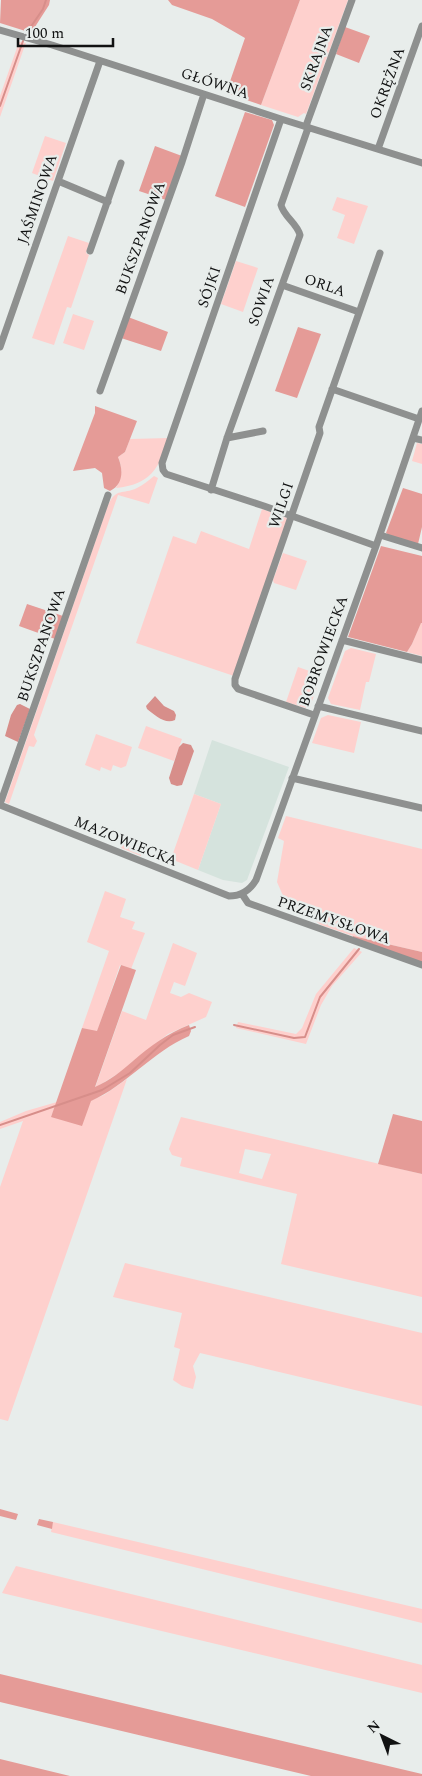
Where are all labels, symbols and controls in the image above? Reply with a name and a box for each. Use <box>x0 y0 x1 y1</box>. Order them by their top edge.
scale bar <box>18 15 112 47</box>
text: 100 m <box>25 22 64 45</box>
street label: SKRAJNA <box>294 22 339 94</box>
street label: OKRĘŻNA <box>364 44 411 122</box>
street label: GŁÓWNA <box>178 62 252 105</box>
street label: JAŚMINOWA <box>11 151 64 247</box>
street label: BUKSZPANOWA <box>109 179 172 298</box>
street label: SÓJKI <box>192 263 227 311</box>
street label: ORLA <box>301 268 349 303</box>
street label: SOWIA <box>242 273 281 329</box>
street label: WILGI <box>263 479 300 531</box>
street label: BUKSZPANOWA <box>11 585 72 705</box>
street label: BOBROWIECKA <box>293 593 354 710</box>
street label: MAZOWIECKA <box>71 810 181 873</box>
street label: PRZEMYSŁOWA <box>274 890 394 951</box>
north arrow <box>357 1711 407 1761</box>
text: N <box>362 1715 385 1738</box>

